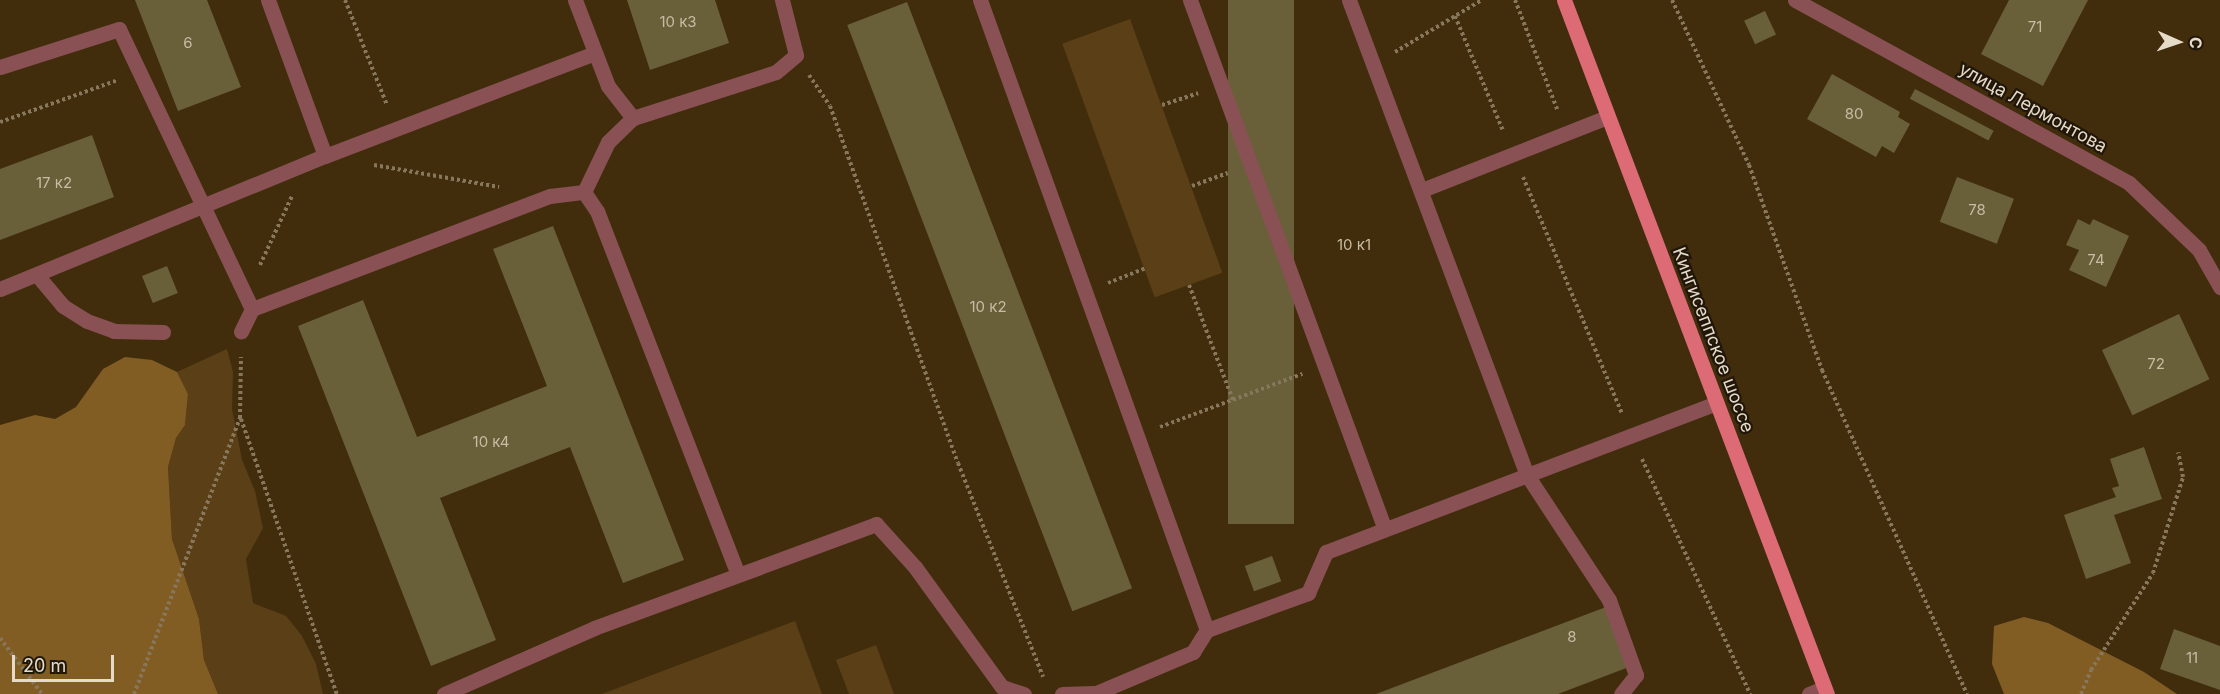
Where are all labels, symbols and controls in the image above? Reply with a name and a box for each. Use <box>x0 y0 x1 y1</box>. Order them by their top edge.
north arrow <box>2148 12 2208 72</box>
house number: 10 к3 <box>659 13 697 31</box>
house number: 71 <box>2028 18 2042 36</box>
house number: 6 <box>183 34 193 52</box>
text: С <box>2186 37 2206 49</box>
street label: улица Лермонтова <box>1955 58 2111 158</box>
house number: 80 <box>1845 105 1863 123</box>
house number: 17 к2 <box>36 174 72 192</box>
house number: 78 <box>1968 201 1986 219</box>
house number: 10 к1 <box>1337 236 1371 254</box>
street label: Кингисеппское шоссе <box>1668 244 1758 436</box>
house number: 74 <box>2087 251 2105 269</box>
house number: 10 к2 <box>969 298 1007 316</box>
house number: 72 <box>2147 355 2165 373</box>
house number: 10 к4 <box>473 433 509 451</box>
house number: 8 <box>1567 628 1577 646</box>
scale bar <box>15 643 117 681</box>
house number: 11 <box>2186 649 2198 667</box>
text: 20 m <box>23 655 66 676</box>

